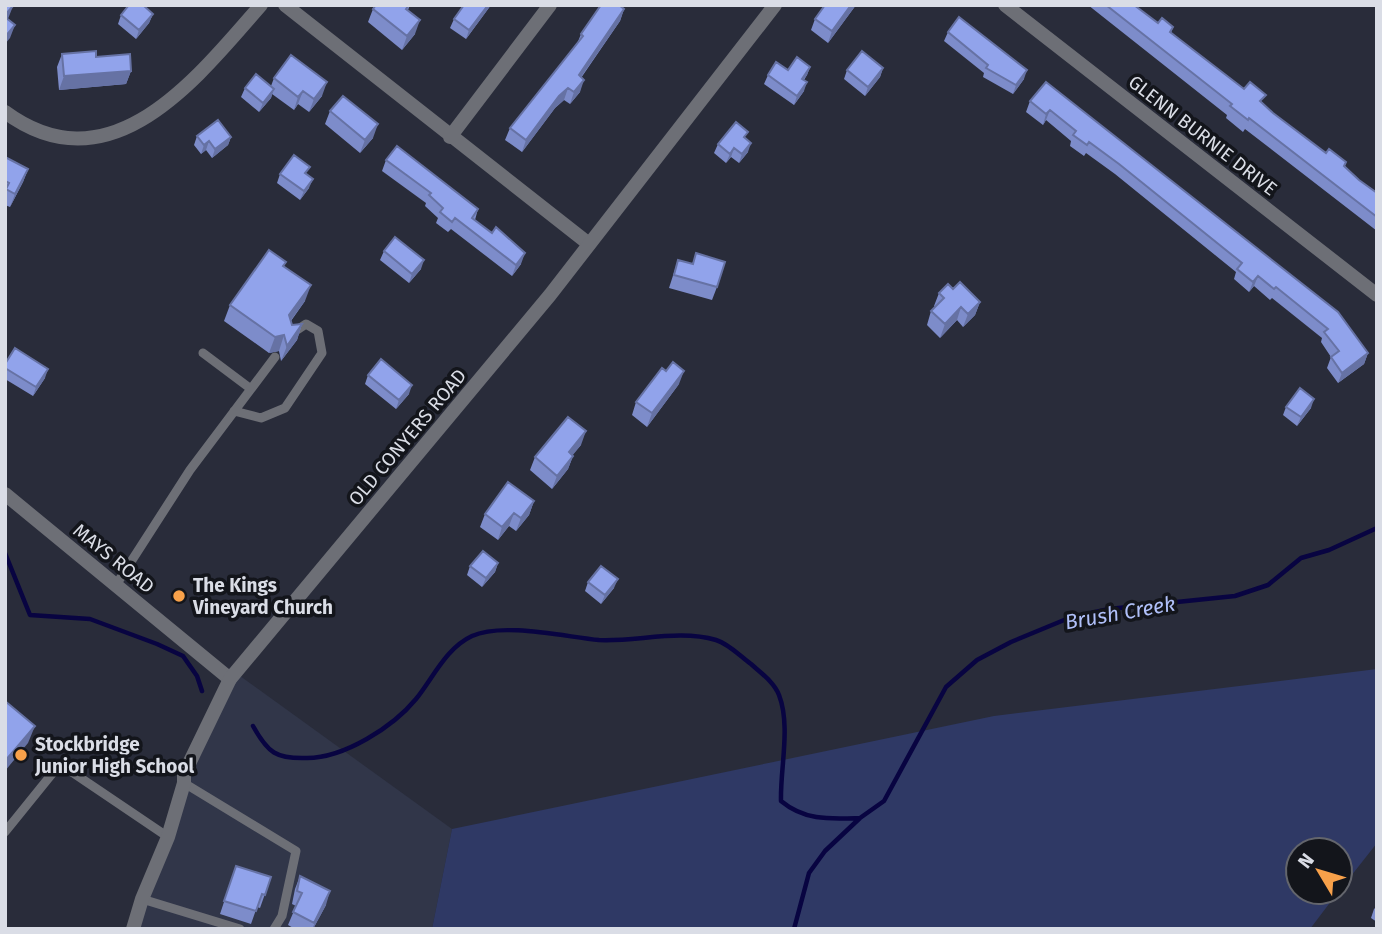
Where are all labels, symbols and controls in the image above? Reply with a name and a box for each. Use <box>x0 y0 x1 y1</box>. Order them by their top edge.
street label: GLENN BURNIE DRIVE <box>1124 70 1282 201</box>
street label: OLD CONYERS ROAD <box>344 364 471 510</box>
street label: MAYS ROAD <box>69 519 159 598</box>
place label: The Kings Vineyard Church <box>192 574 333 619</box>
marker: The Kings Vineyard Church <box>171 588 187 604</box>
water label: Brush Creek <box>1063 590 1177 636</box>
place label: Stockbridge Junior High School <box>34 733 195 778</box>
marker: Stockbridge Junior High School <box>13 747 29 763</box>
north arrow <box>1284 836 1354 906</box>
text: N <box>1293 849 1319 873</box>

